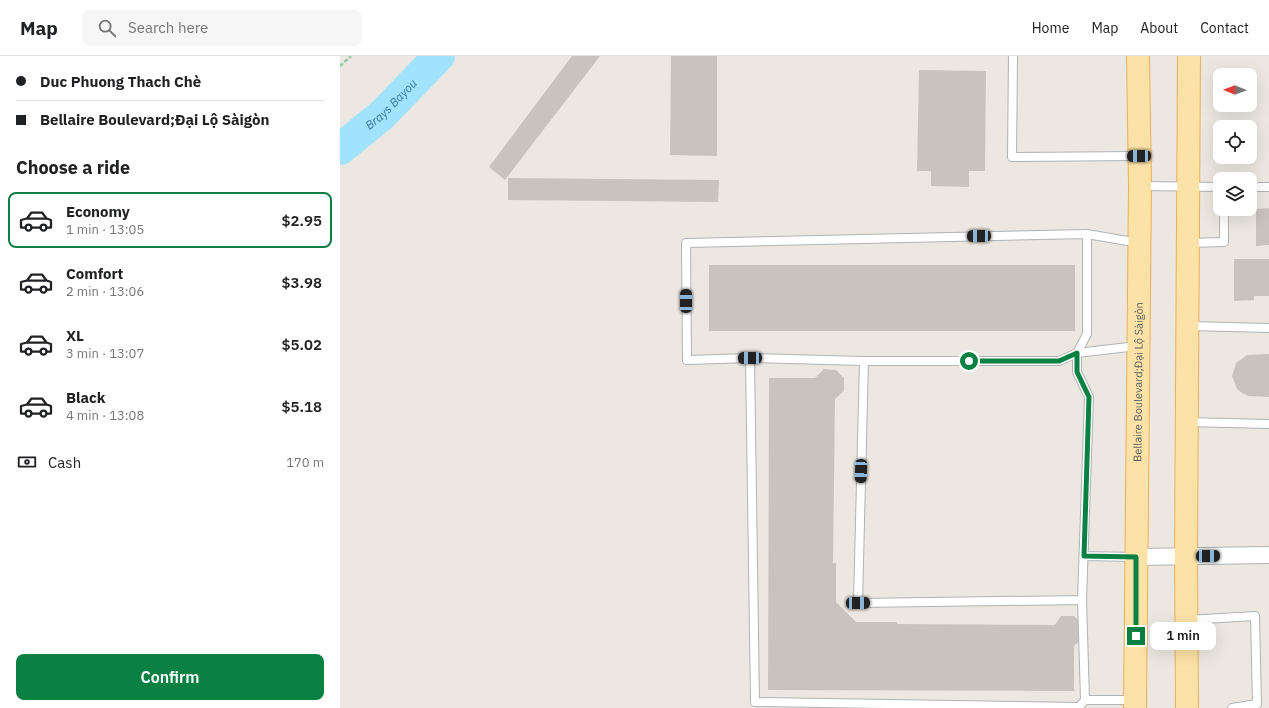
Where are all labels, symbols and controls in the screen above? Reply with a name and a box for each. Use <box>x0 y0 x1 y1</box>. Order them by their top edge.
search box <box>82 10 362 46</box>
text: Map <box>20 16 58 40</box>
icon: search <box>96 17 118 39</box>
text: Search here <box>128 18 208 37</box>
text: Home <box>1032 19 1069 37</box>
text: Map <box>1091 19 1118 37</box>
text: About <box>1140 19 1178 37</box>
text: Contact <box>1200 19 1249 37</box>
north arrow <box>1213 68 1257 112</box>
map controls <box>1213 68 1257 216</box>
text: Duc Phuong Thach Chè <box>40 72 201 91</box>
water label: Brays Bayou <box>362 75 420 133</box>
text: Bellaire Boulevard;Đại Lộ Sàigòn <box>40 110 269 129</box>
button: locate <box>1213 120 1257 164</box>
car <box>1127 150 1151 162</box>
text: Choose a ride <box>16 156 130 179</box>
button: layers <box>1213 172 1257 216</box>
icon: car <box>18 202 54 238</box>
text: Economy <box>66 202 130 221</box>
text: $2.95 <box>282 211 322 230</box>
text: 1 min · 13:05 <box>66 221 144 238</box>
car <box>967 230 991 242</box>
icon: car <box>18 264 54 300</box>
text: Comfort <box>66 264 123 283</box>
text: $3.98 <box>282 273 322 292</box>
text: 2 min · 13:06 <box>66 283 144 300</box>
car <box>680 289 692 313</box>
street label: Bellaire Boulevard;Đại Lộ Sàigòn <box>1130 302 1146 462</box>
icon: car <box>18 326 54 362</box>
text: XL <box>66 326 84 345</box>
text: $5.02 <box>282 335 322 354</box>
text: 3 min · 13:07 <box>66 345 144 362</box>
car <box>738 352 762 364</box>
route start <box>960 352 978 370</box>
icon: car <box>18 388 54 424</box>
text: Black <box>66 388 106 407</box>
text: $5.18 <box>282 397 322 416</box>
text: 4 min · 13:08 <box>66 407 144 424</box>
icon: cash <box>16 451 38 473</box>
text: Cash <box>48 453 81 472</box>
text: 170 m <box>286 454 324 471</box>
car <box>855 459 867 483</box>
car <box>1196 550 1220 562</box>
car <box>846 597 870 609</box>
callout: 1 min <box>1150 622 1216 650</box>
route end <box>1127 627 1145 645</box>
text: 1 min <box>1166 627 1200 644</box>
button: Confirm <box>16 654 324 700</box>

